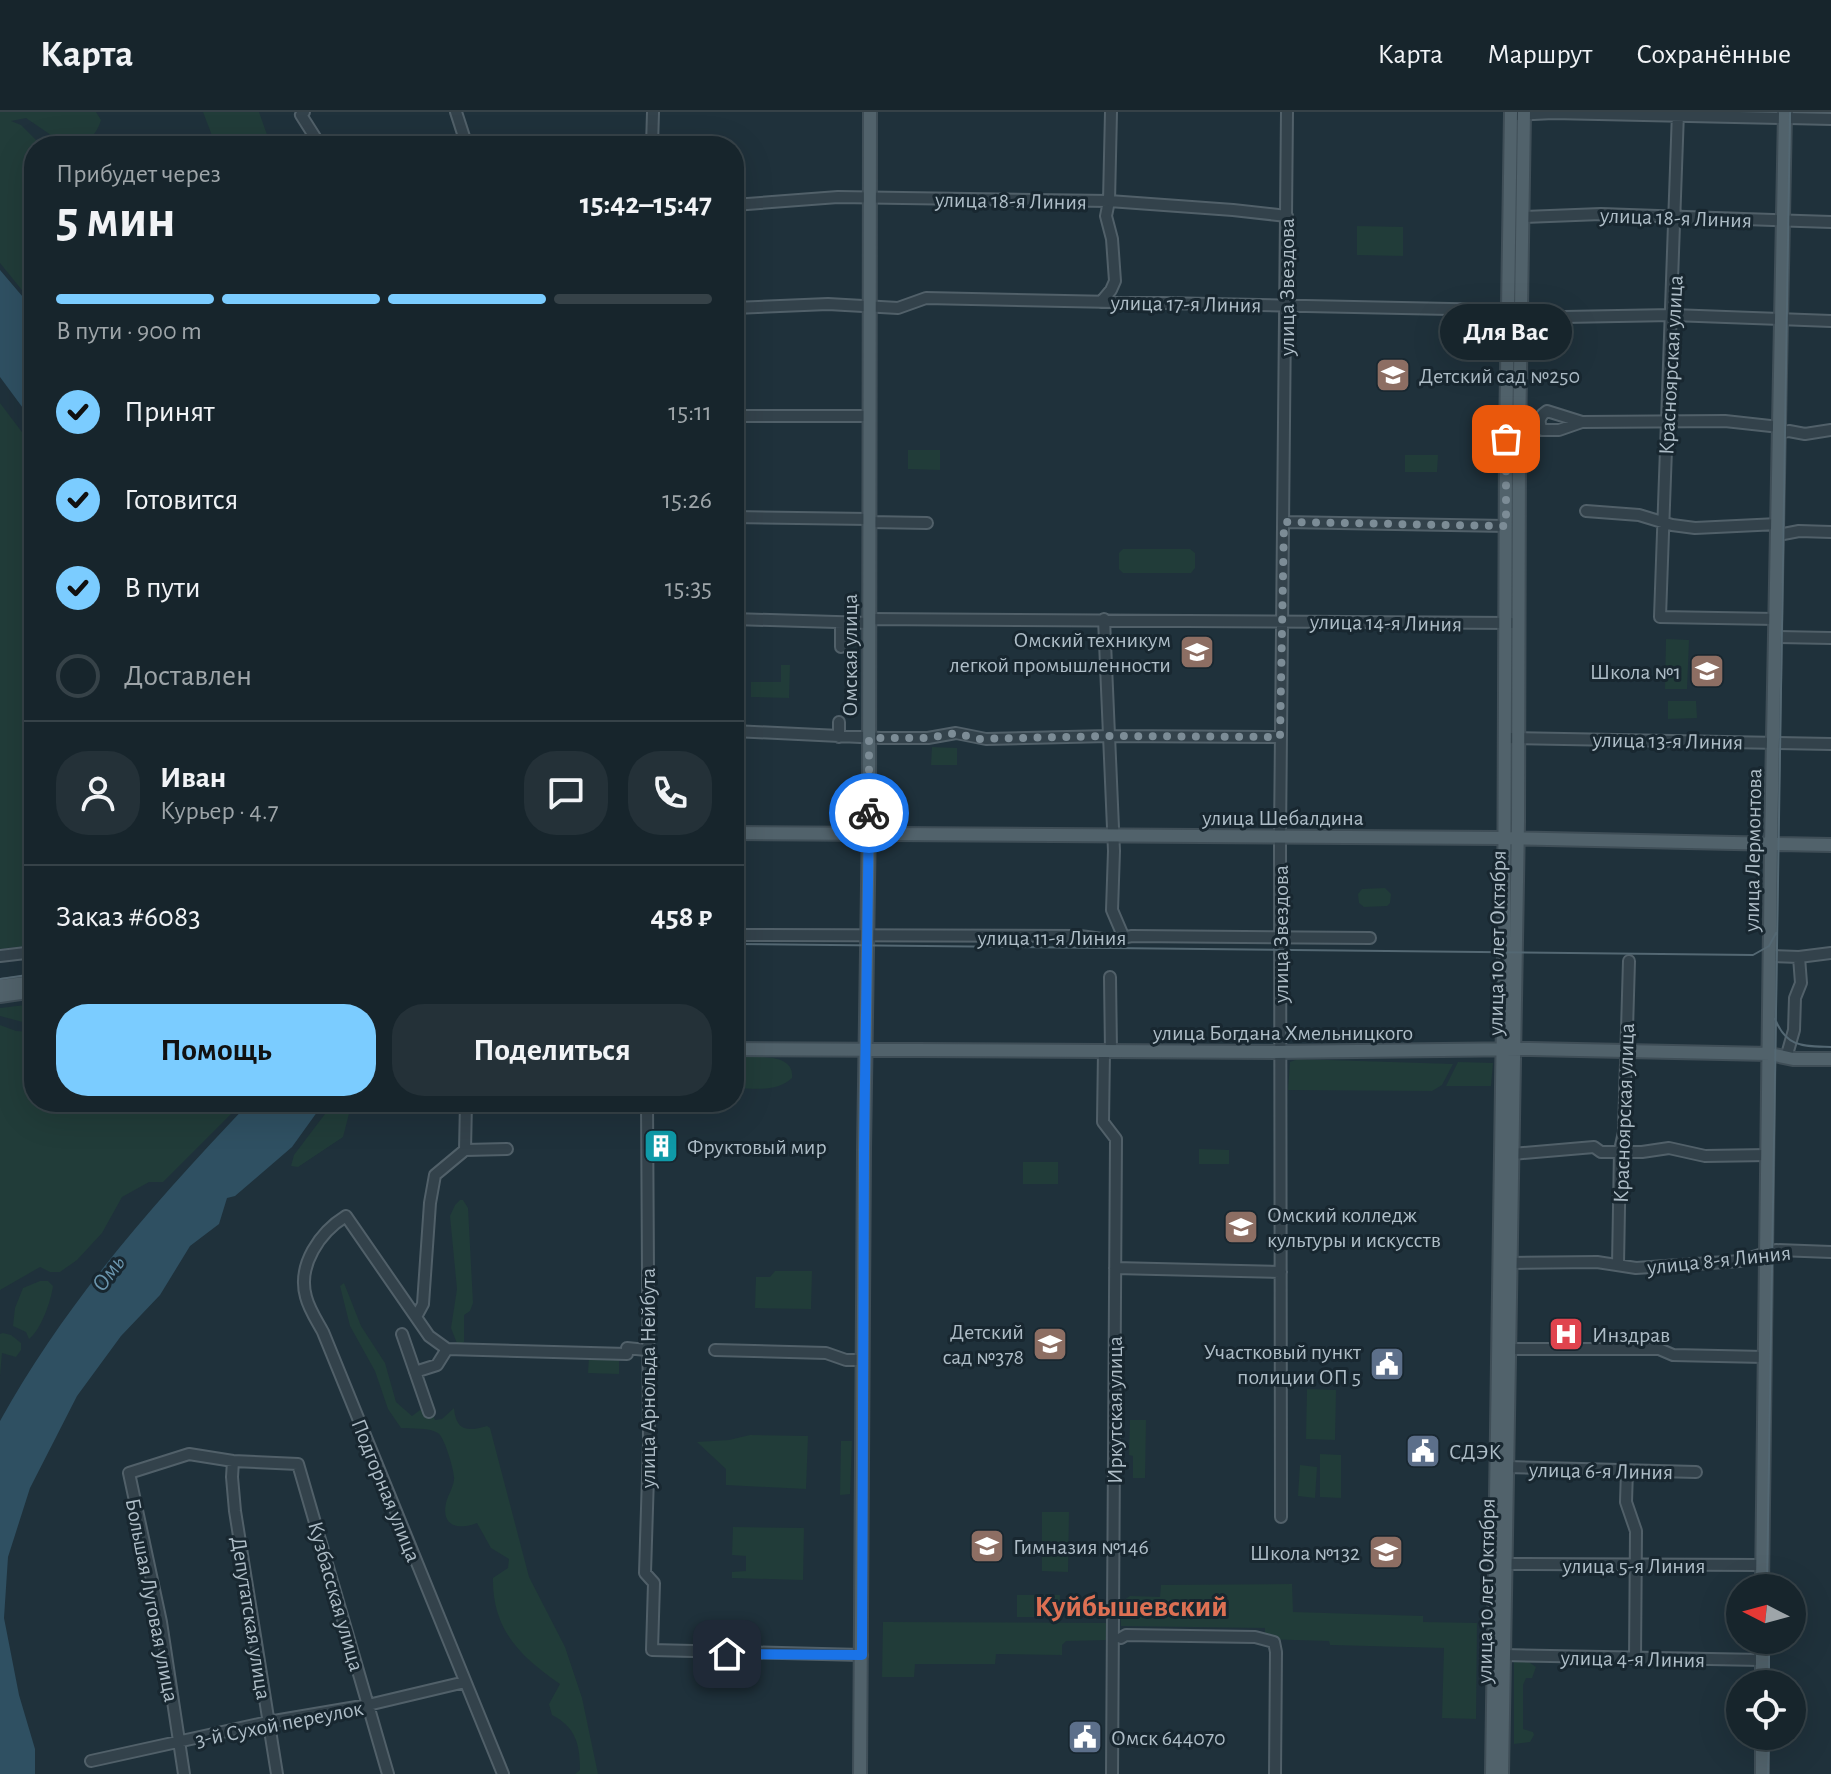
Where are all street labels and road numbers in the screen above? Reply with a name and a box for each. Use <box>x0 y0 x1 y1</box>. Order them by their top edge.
street label: улица 18-я Линия <box>934 189 1087 213</box>
street label: улица 18-я Линия <box>1599 204 1752 232</box>
street label: улица Звездова <box>1276 218 1298 357</box>
street label: Красноярская улица <box>1655 275 1687 456</box>
street label: улица 17-я Линия <box>1109 292 1262 316</box>
street label: Омская улица <box>839 594 861 716</box>
street label: улица 14-я Линия <box>1309 611 1462 635</box>
street label: улица 13-я Линия <box>1591 729 1743 753</box>
street label: улица Лермонтова <box>1741 768 1765 933</box>
street label: улица Шебалдина <box>1201 807 1364 829</box>
street label: улица 10 лет Октября <box>1484 850 1510 1037</box>
street label: улица Звездова <box>1270 865 1292 1004</box>
street label: улица 11-я Линия <box>976 927 1127 949</box>
street label: улица Богдана Хмельницкого <box>1152 1022 1413 1044</box>
street label: Красноярская улица <box>1610 1023 1638 1203</box>
street label: улица 8-я Линия <box>1645 1242 1792 1279</box>
street label: улица Арнольда Нейбута <box>637 1268 659 1489</box>
street label: Иркутская улица <box>1104 1336 1126 1484</box>
street label: Подгорная улица <box>347 1416 425 1565</box>
street label: улица 6-я Линия <box>1528 1459 1673 1483</box>
street label: Большая Луговая улица <box>121 1496 183 1704</box>
street label: улица 10 лет Октября <box>1473 1498 1499 1685</box>
street label: Кузбасская улица <box>304 1519 368 1674</box>
street label: Депутатская улица <box>227 1535 275 1701</box>
street label: улица 5-я Линия <box>1561 1555 1706 1577</box>
street label: улица 4-я Линия <box>1560 1647 1705 1671</box>
street label: 3-й Сухой переулок <box>193 1697 365 1751</box>

